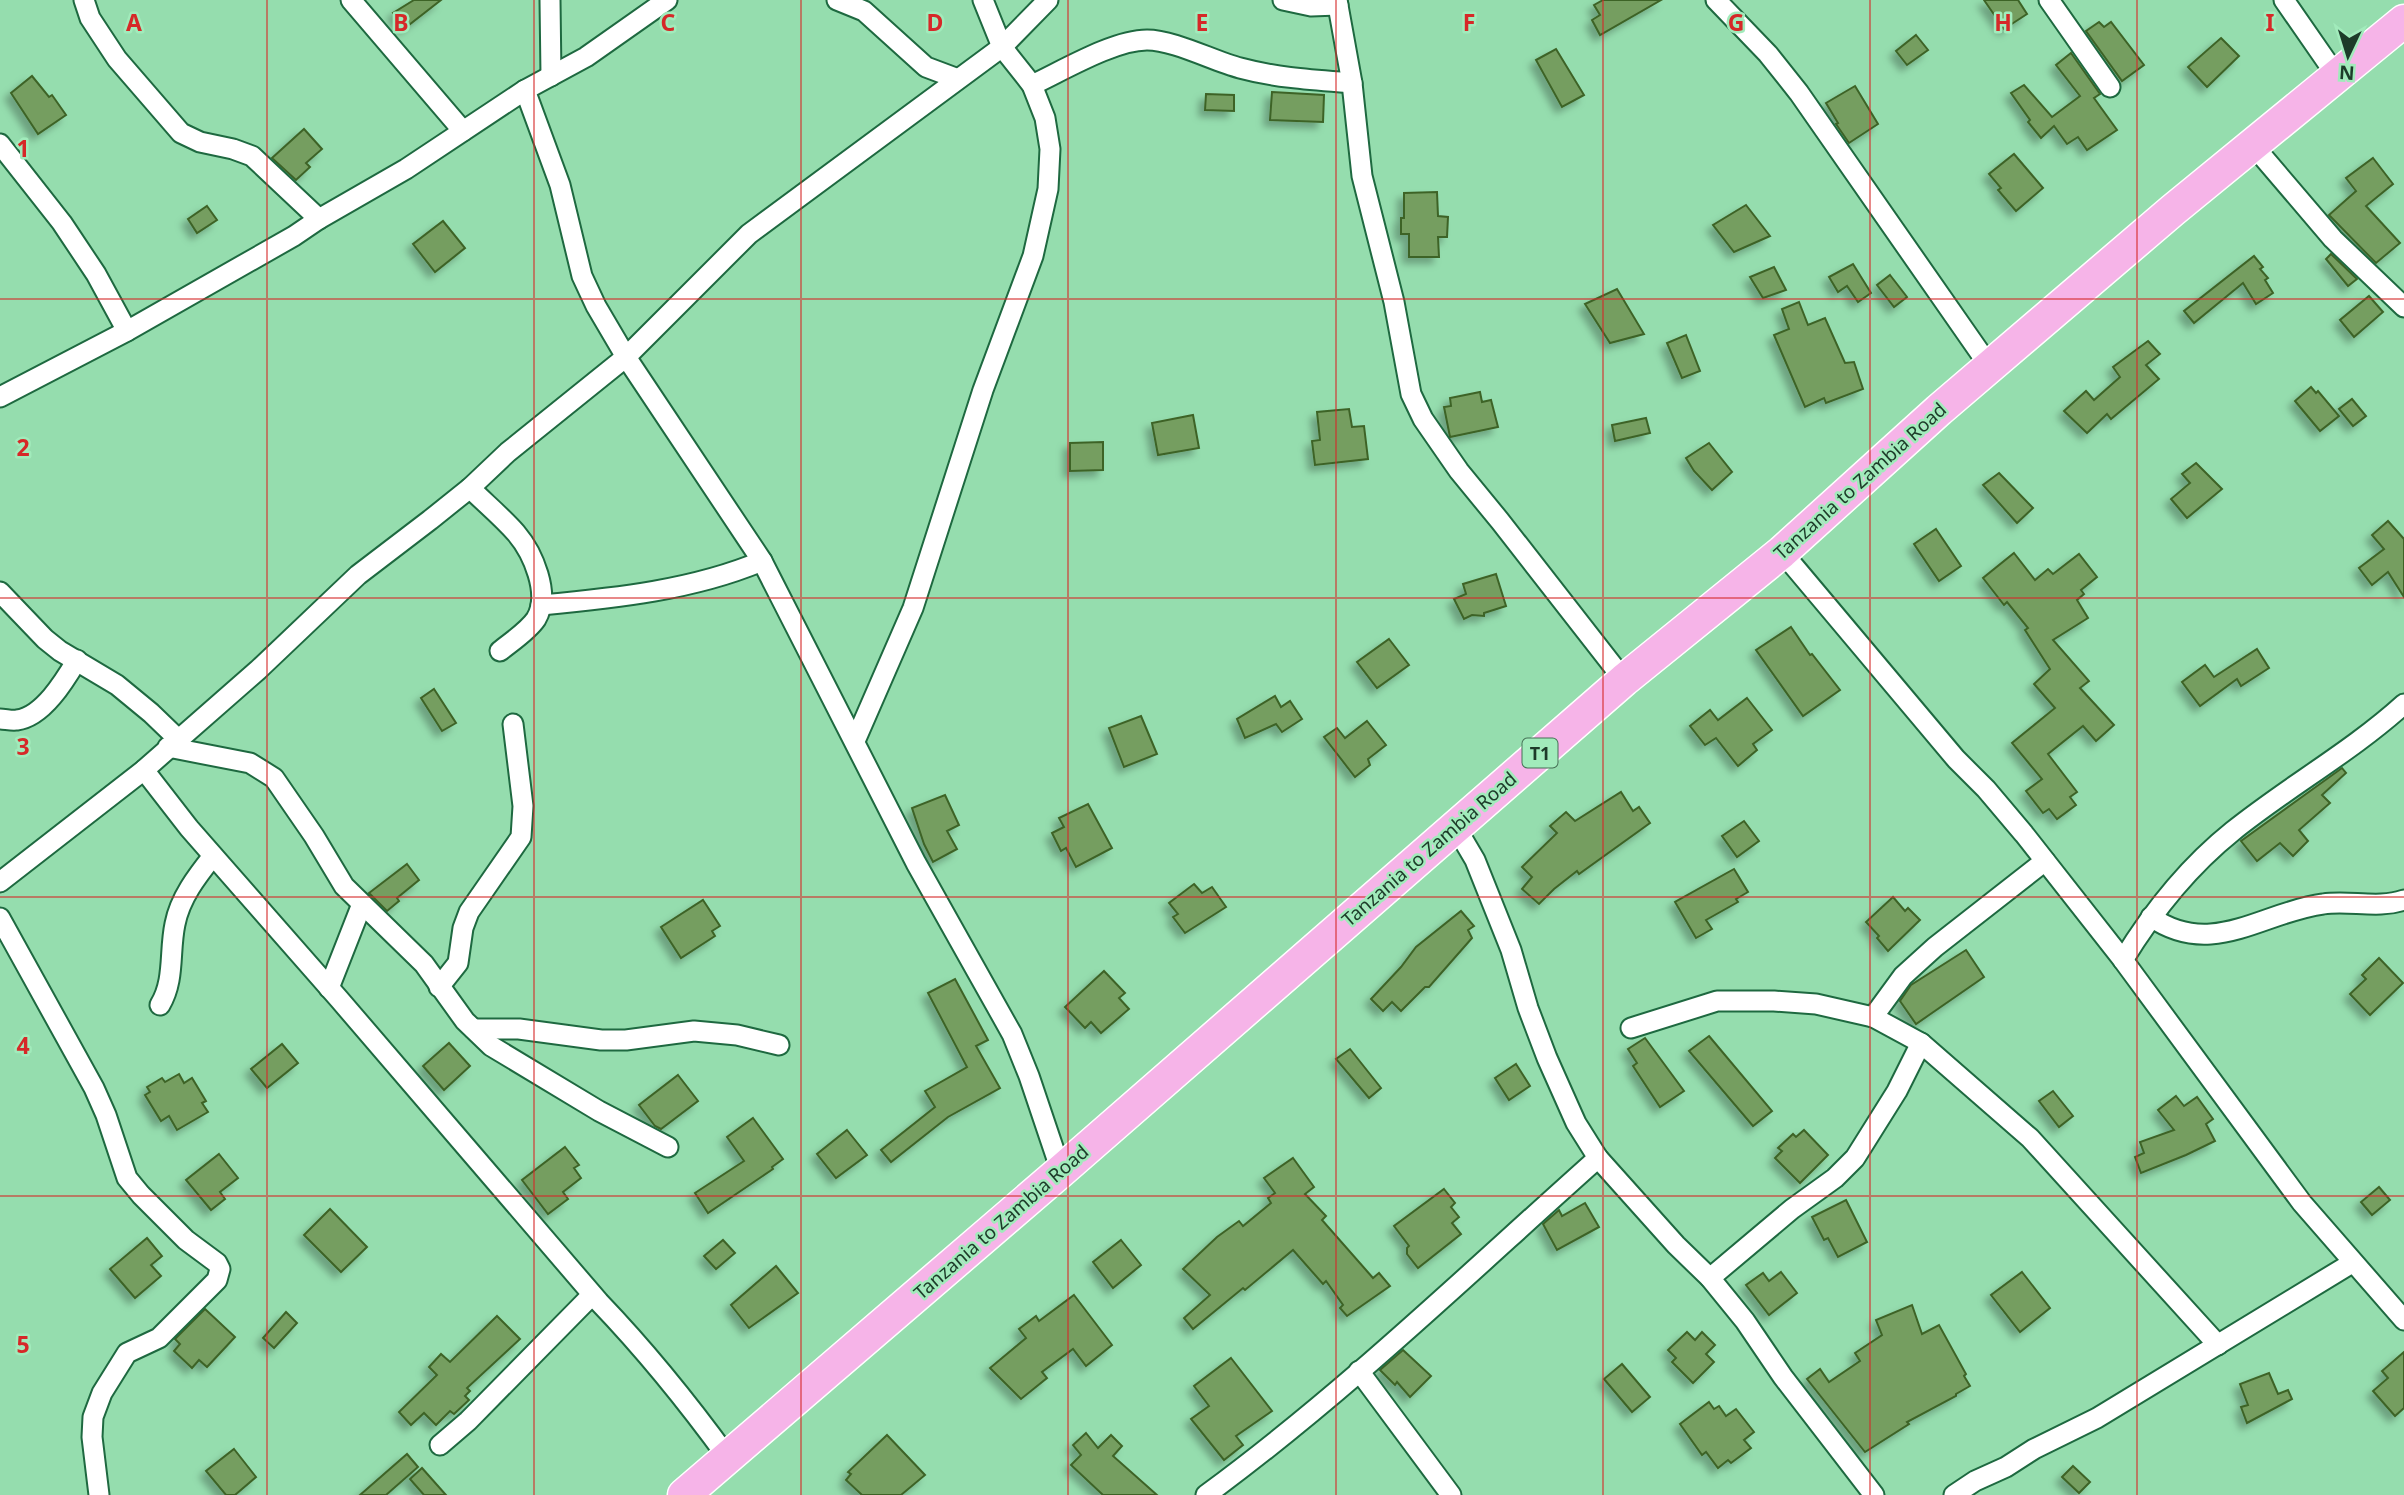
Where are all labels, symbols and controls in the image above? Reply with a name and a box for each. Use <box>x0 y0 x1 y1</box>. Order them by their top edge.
text: A <box>126 6 142 38</box>
text: B <box>393 6 409 38</box>
text: C <box>661 6 676 38</box>
text: D <box>927 6 943 38</box>
text: E <box>1196 6 1208 38</box>
text: F <box>1463 6 1475 38</box>
text: G <box>1728 6 1744 38</box>
text: H <box>1994 6 2012 38</box>
text: I <box>2266 6 2275 38</box>
north arrow <box>2313 21 2383 91</box>
text: N <box>2338 59 2355 86</box>
text: 1 <box>16 132 30 164</box>
street label: Tanzania to Zambia Road <box>1768 396 1952 566</box>
text: 2 <box>16 431 30 463</box>
text: 3 <box>16 730 30 762</box>
road number: T1 <box>1522 738 1558 768</box>
street label: Tanzania to Zambia Road <box>1336 766 1522 932</box>
text: 4 <box>16 1029 30 1061</box>
street label: Tanzania to Zambia Road <box>908 1139 1094 1305</box>
text: 5 <box>16 1328 30 1360</box>

